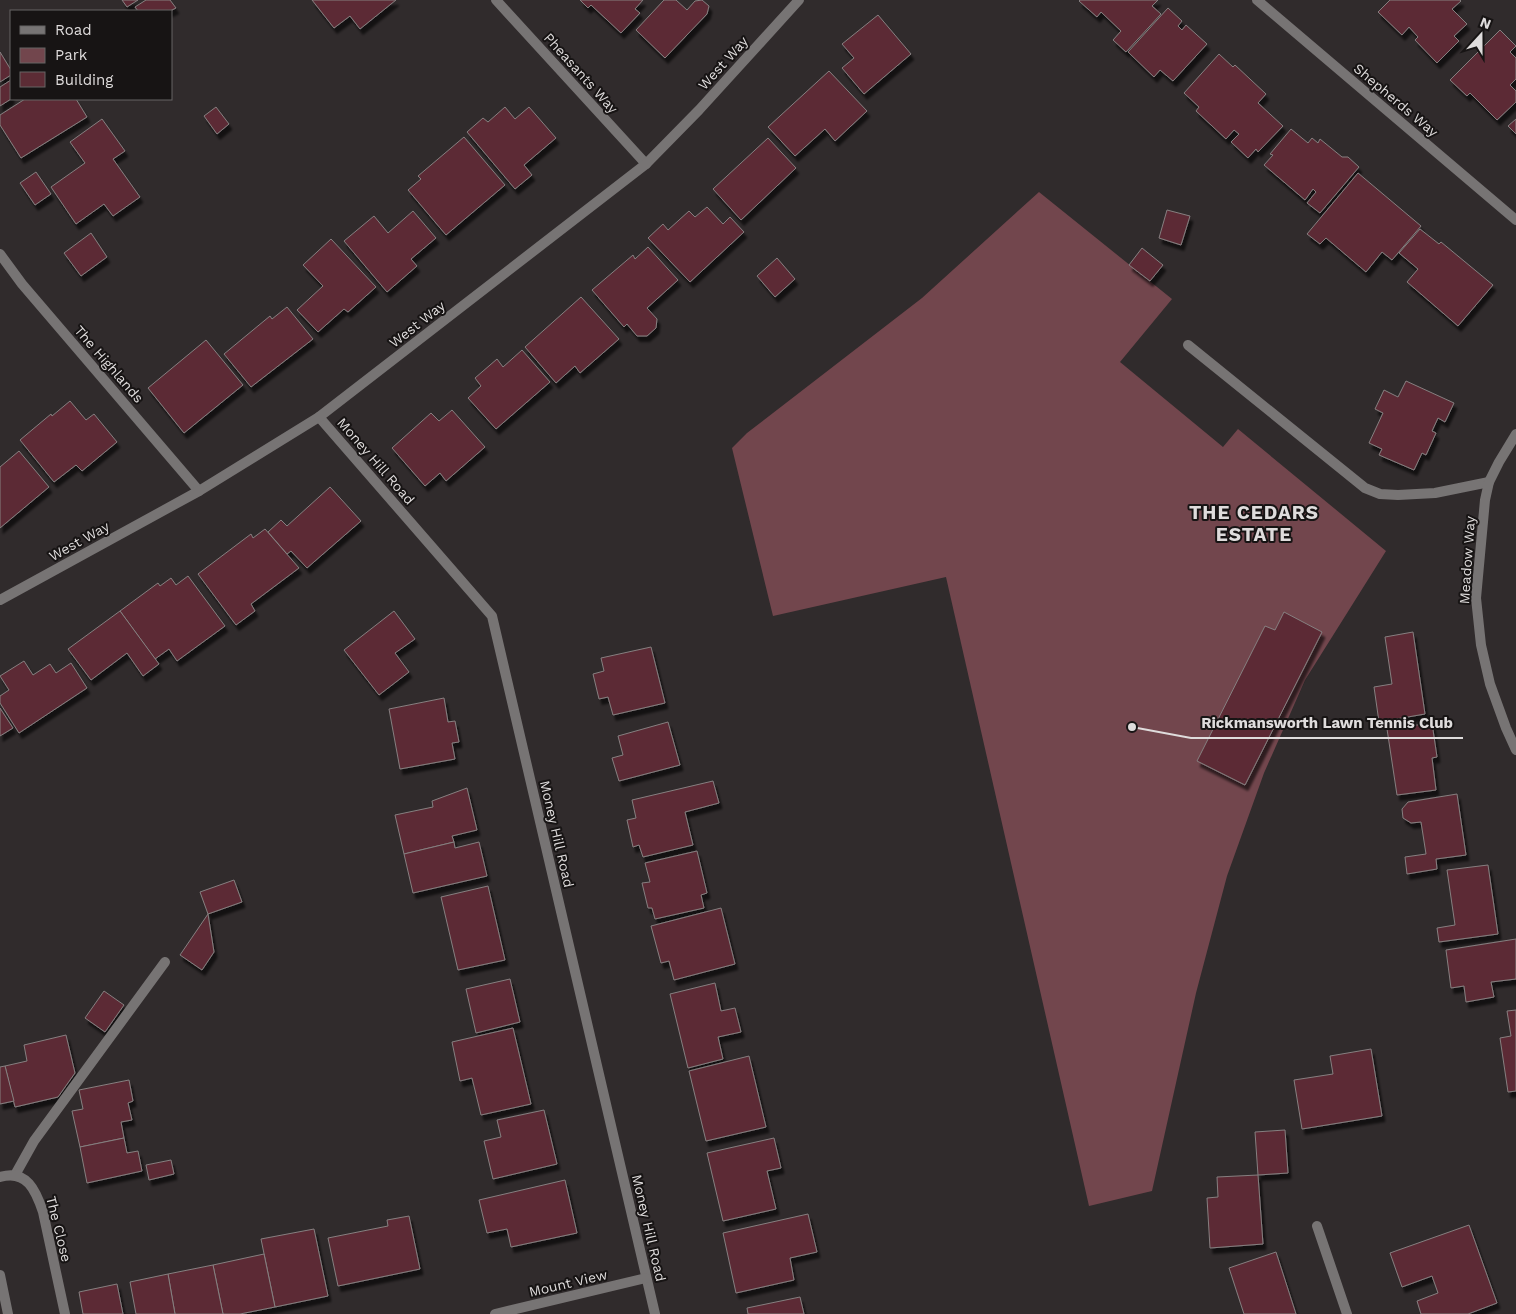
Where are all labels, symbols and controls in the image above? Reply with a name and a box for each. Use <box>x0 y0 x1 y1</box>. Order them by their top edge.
legend <box>10 10 172 100</box>
north arrow <box>1456 10 1506 60</box>
text: N <box>1478 14 1493 32</box>
text: Road <box>55 21 92 39</box>
street label: Pheasants Way <box>541 30 622 117</box>
street label: West Way <box>695 32 752 93</box>
text: Park <box>55 46 88 64</box>
street label: Shepherds Way <box>1351 60 1442 140</box>
text: Building <box>55 71 113 89</box>
street label: West Way <box>386 297 449 351</box>
street label: The Highlands <box>71 322 147 406</box>
street label: Money Hill Road <box>334 414 418 508</box>
district label: THE CEDARS ESTATE <box>1189 501 1319 546</box>
street label: Meadow Way <box>1456 515 1478 605</box>
street label: West Way <box>46 518 113 564</box>
callout: Rickmansworth Lawn Tennis Club <box>1191 708 1463 738</box>
text: Rickmansworth Lawn Tennis Club <box>1201 714 1453 732</box>
street label: Money Hill Road <box>537 779 577 889</box>
street label: Money Hill Road <box>629 1173 669 1283</box>
street label: The Close <box>43 1194 75 1264</box>
street label: Mount View <box>527 1266 609 1300</box>

